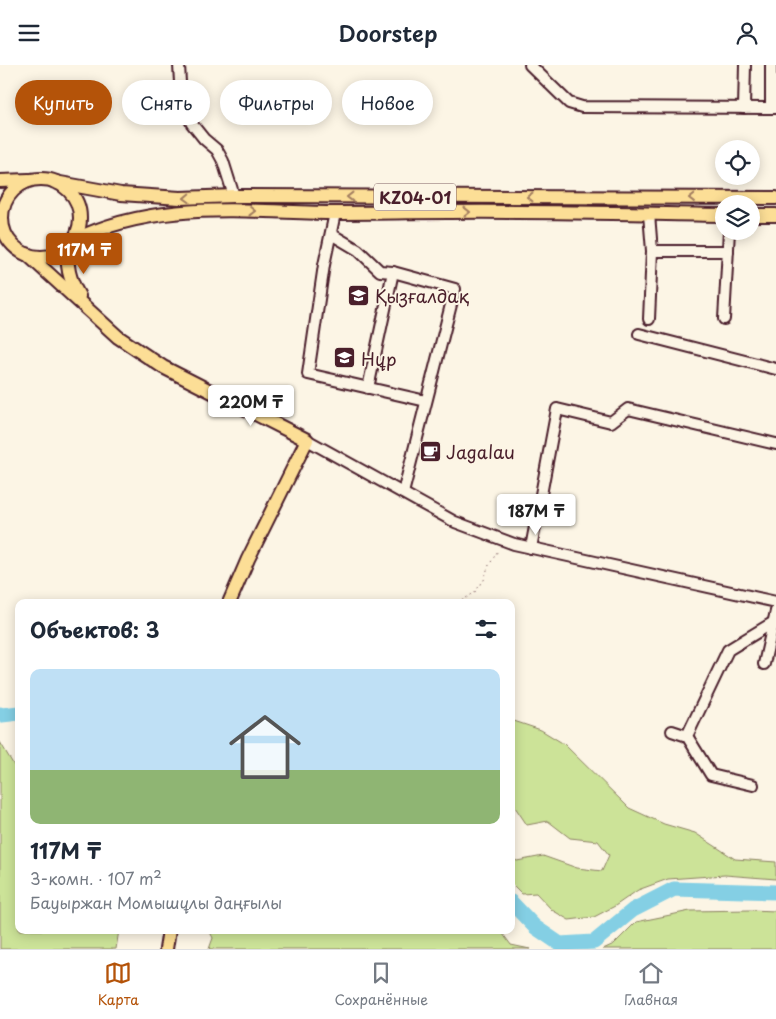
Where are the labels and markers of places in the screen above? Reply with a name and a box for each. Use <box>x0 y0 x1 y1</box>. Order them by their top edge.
pin: 117M ₸ <box>43 233 125 275</box>
place label: Қызғалдақ <box>375 282 469 309</box>
school or university icon: Қызғалдақ <box>347 283 371 307</box>
place label: Нұр <box>361 345 397 372</box>
school or university icon: Нұр <box>333 346 357 370</box>
pin: 220M ₸ <box>210 385 292 427</box>
place label: Jagalau <box>446 438 515 465</box>
cafe icon: Jagalau <box>418 439 442 463</box>
pin: 187M ₸ <box>495 493 577 536</box>

